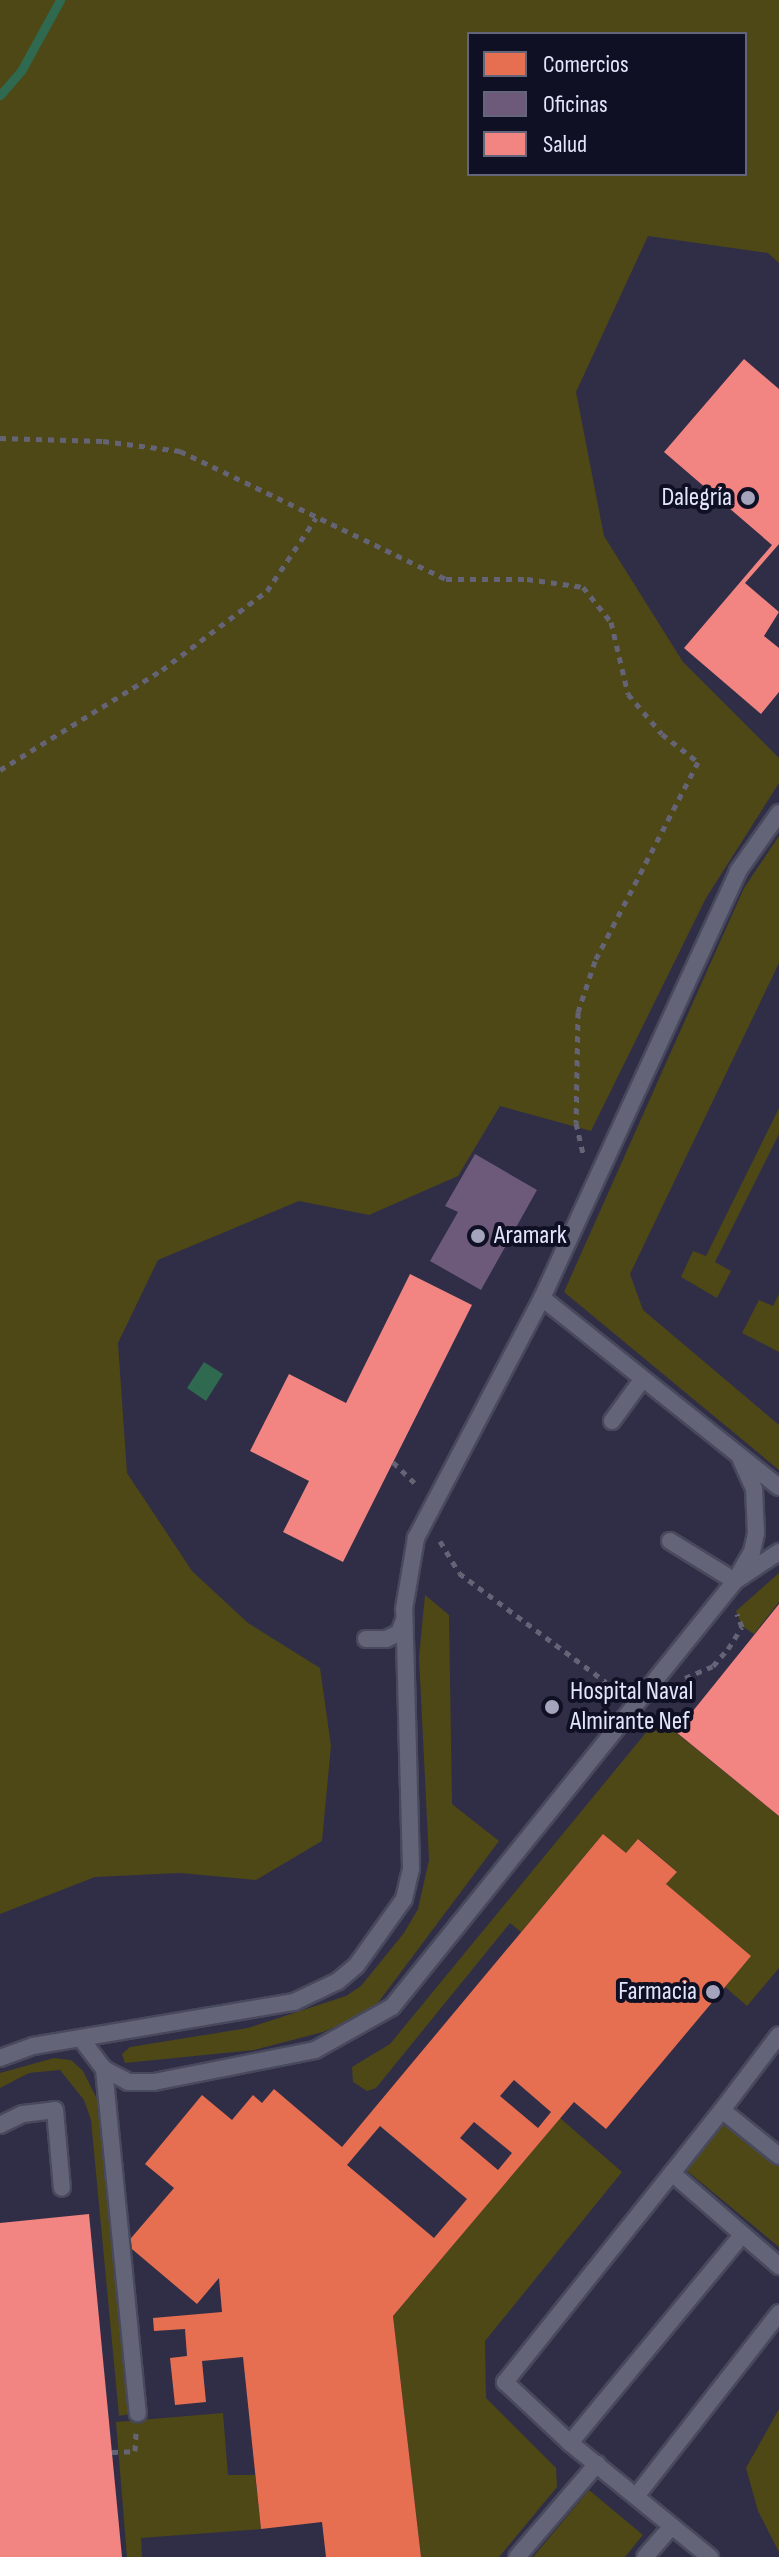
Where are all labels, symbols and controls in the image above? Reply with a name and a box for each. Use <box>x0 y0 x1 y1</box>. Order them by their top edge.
legend <box>467 32 747 176</box>
text: Comercios <box>543 50 629 79</box>
text: Oficinas <box>543 90 608 119</box>
text: Salud <box>543 130 587 159</box>
place label: Dalegría <box>661 482 732 514</box>
marker: Dalegría <box>739 489 757 507</box>
place label: Aramark <box>494 1220 567 1252</box>
marker: Aramark <box>469 1227 487 1245</box>
place label: Hospital Naval Almirante Nef <box>570 1676 693 1738</box>
marker: Hospital Naval Almirante Nef <box>541 1696 563 1718</box>
place label: Farmacia <box>618 1976 697 2008</box>
marker: Farmacia <box>704 1983 722 2001</box>

